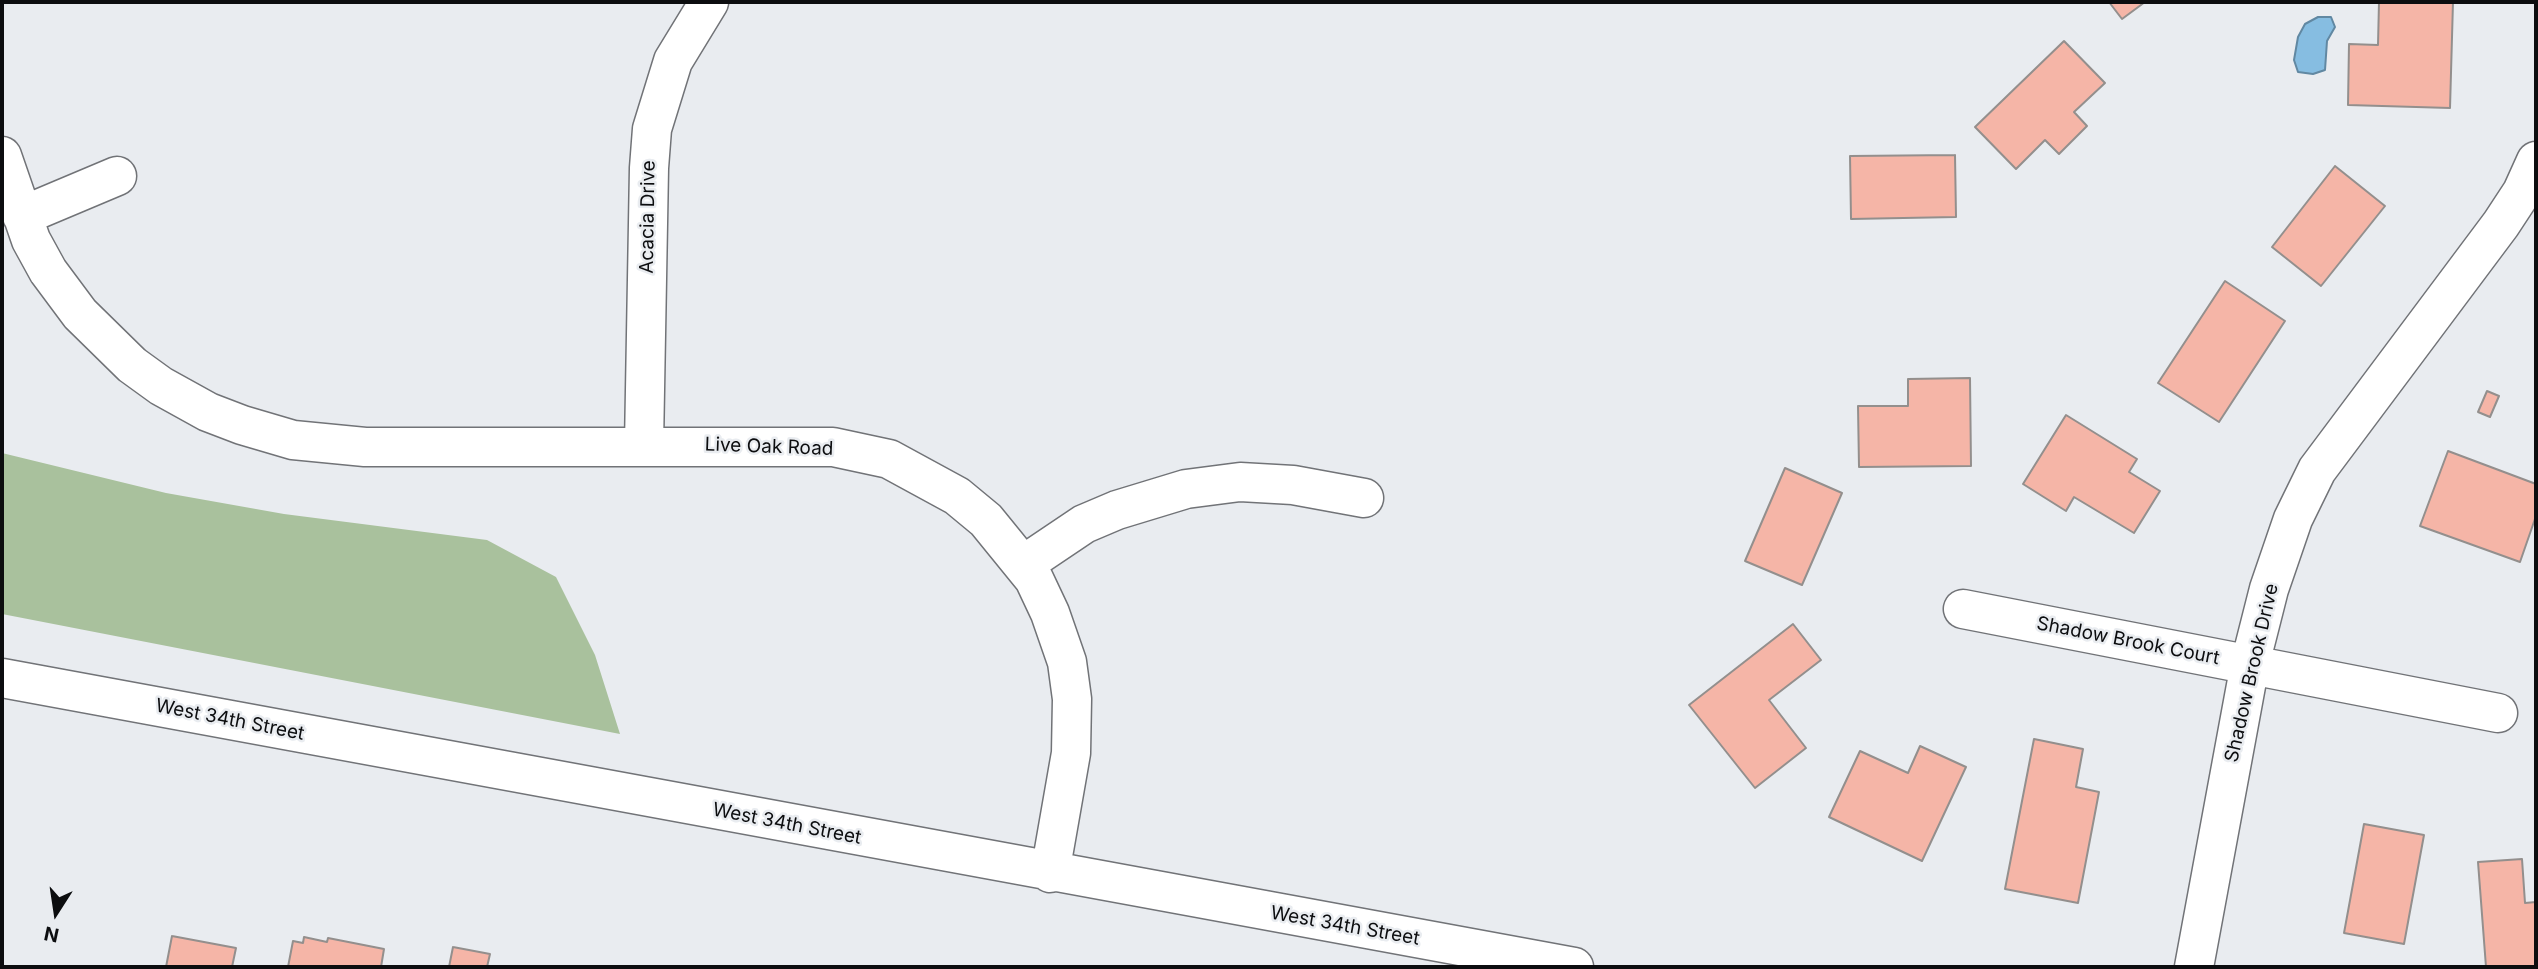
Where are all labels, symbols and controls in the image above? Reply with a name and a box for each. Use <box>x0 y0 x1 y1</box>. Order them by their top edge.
street label: Acacia Drive <box>636 160 660 274</box>
street label: Live Oak Road <box>704 433 834 461</box>
street label: Shadow Brook Drive <box>2220 581 2284 765</box>
street label: Shadow Brook Court <box>2035 612 2221 670</box>
street label: West 34th Street <box>154 694 306 746</box>
street label: West 34th Street <box>711 798 863 850</box>
north arrow <box>21 878 91 948</box>
street label: West 34th Street <box>1269 902 1421 950</box>
text: N <box>42 921 61 947</box>

